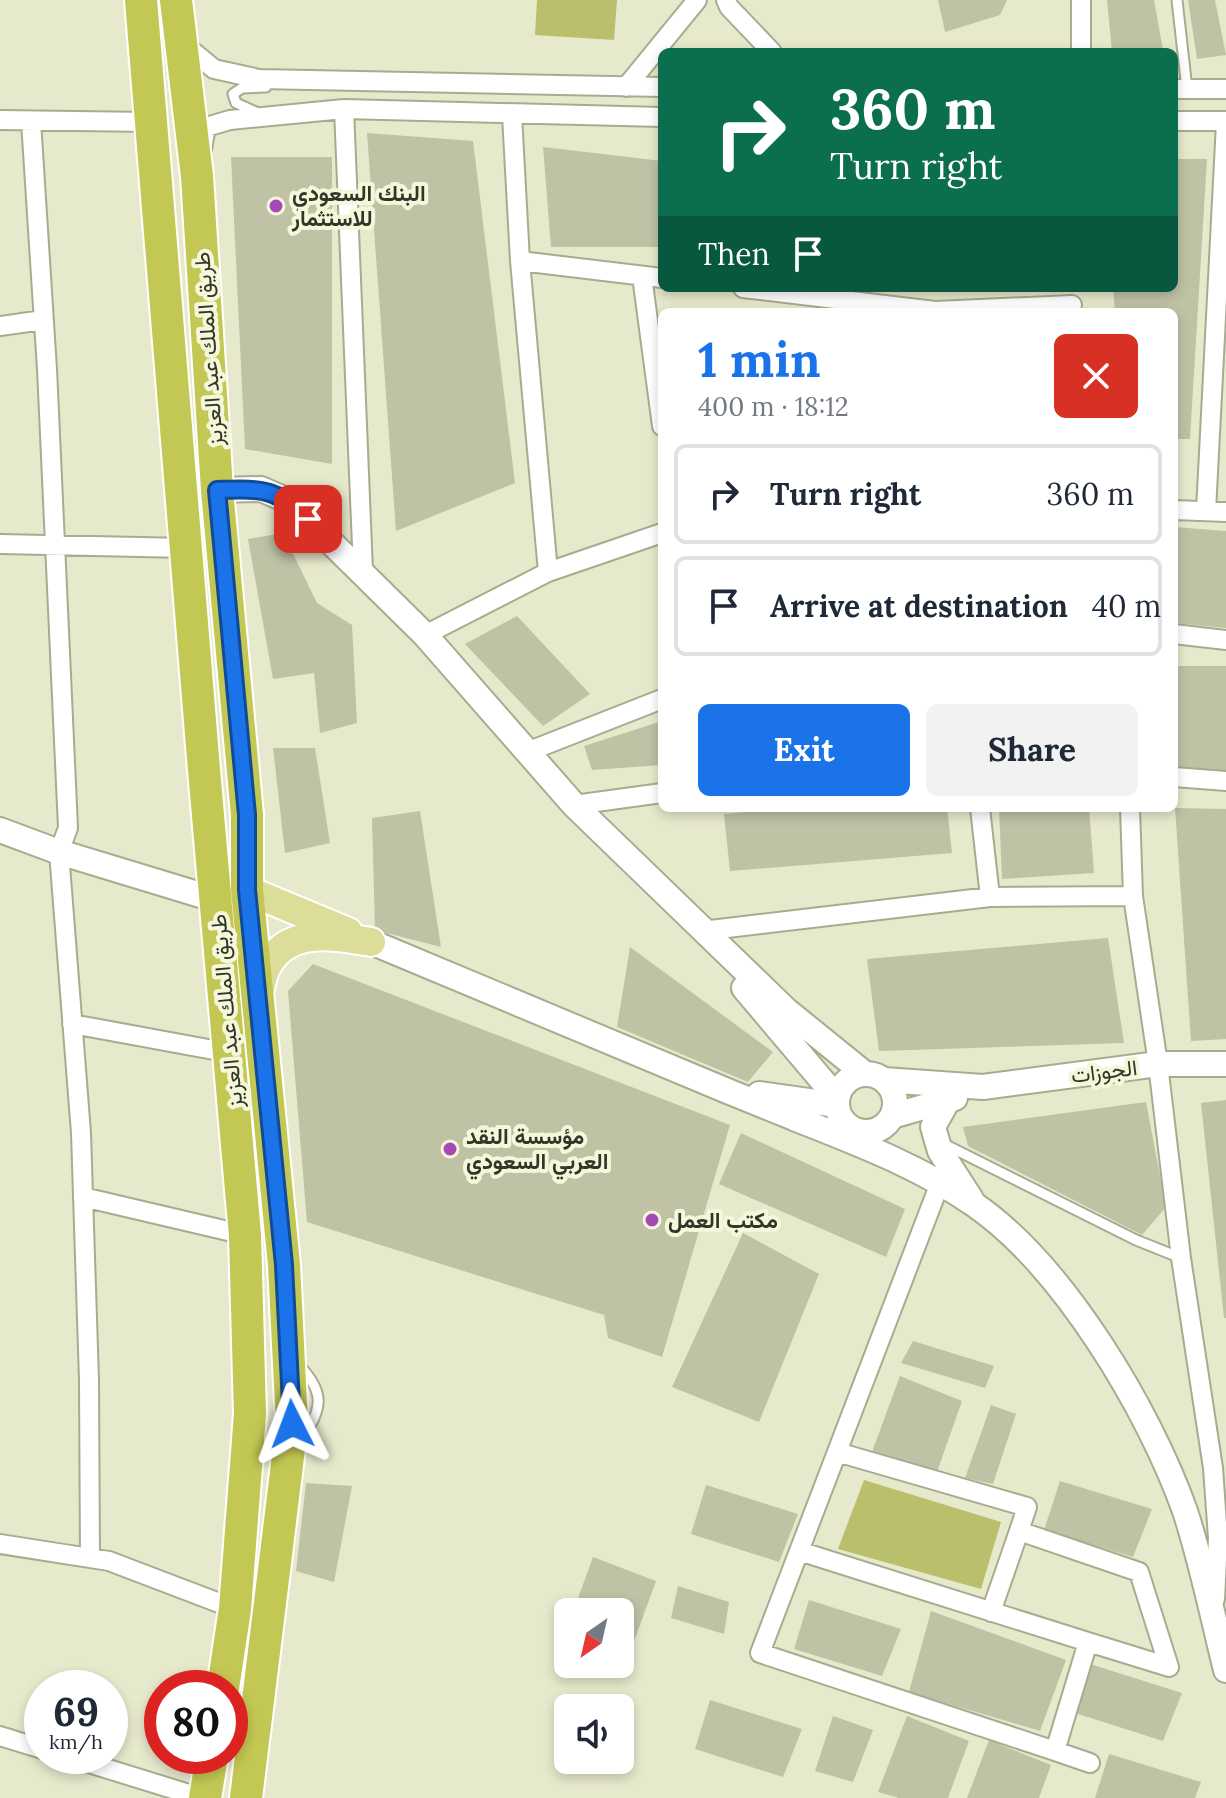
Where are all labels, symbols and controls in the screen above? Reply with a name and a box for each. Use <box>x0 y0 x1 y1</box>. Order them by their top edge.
text: 360 m <box>830 73 995 144</box>
icon: right <box>698 80 802 184</box>
text: Turn right <box>830 143 1003 189</box>
place label: البنك السعودي للاستثمار <box>291 179 426 232</box>
marker: البنك السعودي للاستثمار <box>267 197 285 215</box>
icon: arrive <box>786 232 830 276</box>
text: Then <box>698 235 770 273</box>
street label: طريق الملك عبد العزيز <box>187 251 229 448</box>
text: 1 min <box>698 329 821 390</box>
button: close <box>1054 334 1138 418</box>
text: 400 m · 18:12 <box>698 390 849 423</box>
icon: right <box>702 472 746 516</box>
text: Turn right <box>770 475 921 513</box>
text: 360 m <box>1047 475 1134 513</box>
pin <box>274 485 342 553</box>
icon: arrive <box>286 497 330 541</box>
icon: arrive <box>702 584 746 628</box>
text: Arrive at destination <box>770 587 1068 625</box>
text: 40 m <box>1092 587 1161 625</box>
button: Exit <box>698 704 910 796</box>
button: Share <box>926 704 1138 796</box>
street label: طريق الملك عبد العزيز <box>204 913 249 1110</box>
street label: الجوزات <box>1069 1053 1139 1089</box>
place label: مؤسسة النقد العربي السعودي <box>466 1122 608 1180</box>
marker: مؤسسة النقد العربي السعودي <box>441 1140 459 1158</box>
place label: مكتب العمل <box>668 1206 778 1234</box>
marker: مكتب العمل <box>643 1211 661 1229</box>
position arrow <box>250 1382 334 1466</box>
north arrow <box>554 1598 634 1678</box>
map controls <box>554 1598 634 1774</box>
speed limit sign: 80 <box>144 1670 248 1774</box>
text: 69 <box>53 1686 99 1737</box>
button: sound <box>554 1694 634 1774</box>
text: km/h <box>49 1729 103 1754</box>

